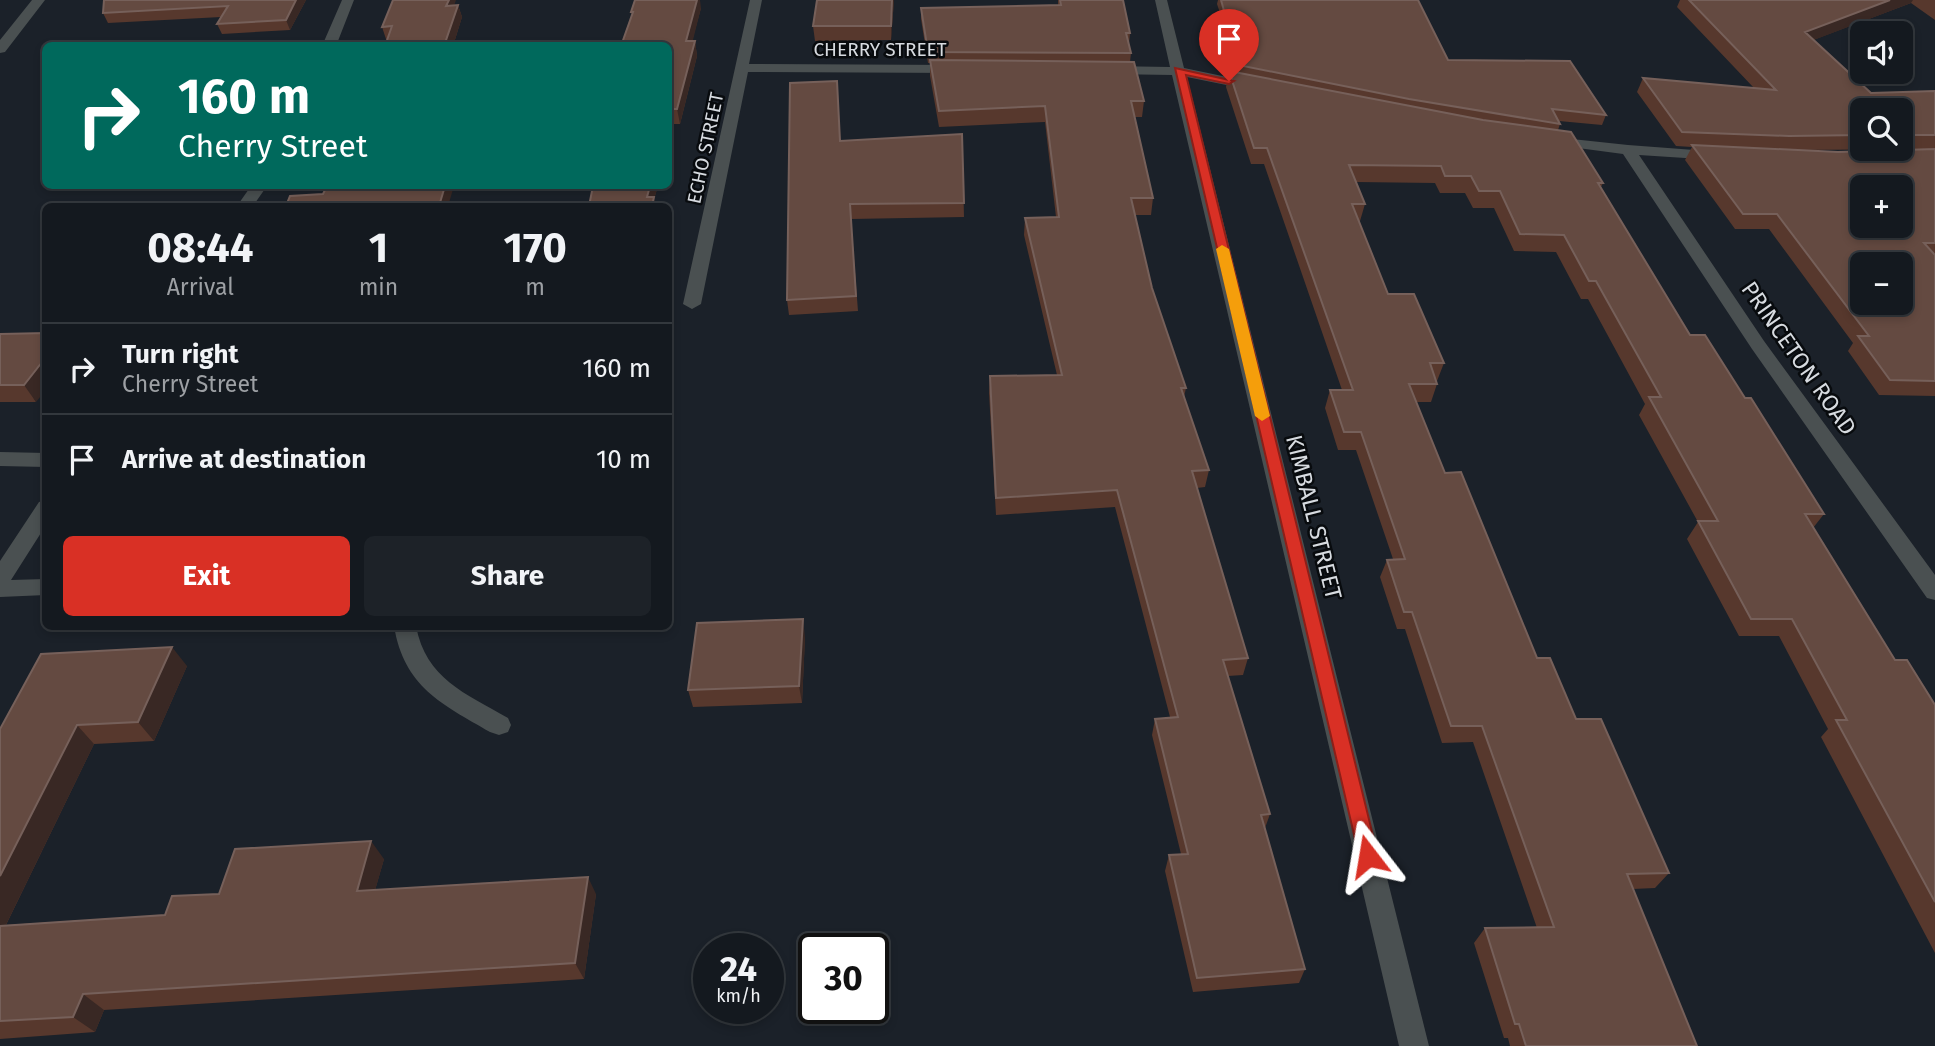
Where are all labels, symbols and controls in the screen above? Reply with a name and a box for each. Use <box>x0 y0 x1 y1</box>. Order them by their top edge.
pin <box>1199 9 1259 81</box>
icon: arrive <box>1210 20 1248 58</box>
map controls <box>1850 21 1913 315</box>
button: sound <box>1850 21 1913 84</box>
street label: CHERRY STREET <box>813 38 947 61</box>
text: 160 m <box>178 67 310 126</box>
icon: right <box>63 70 154 161</box>
street label: ECHO STREET <box>682 90 729 206</box>
button: search <box>1850 98 1913 161</box>
text: Cherry Street <box>178 127 368 165</box>
button: + <box>1850 175 1913 238</box>
text: 08:44 <box>147 223 253 273</box>
text: 1 <box>369 223 388 273</box>
text: 170 <box>504 223 567 273</box>
button: − <box>1850 252 1913 315</box>
text: Arrival <box>167 273 234 301</box>
text: min <box>359 273 398 301</box>
text: m <box>525 273 545 301</box>
street label: PRINCETON ROAD <box>1736 276 1862 440</box>
text: Turn right <box>122 339 239 370</box>
icon: right <box>63 350 101 388</box>
text: 160 m <box>582 353 651 384</box>
text: Cherry Street <box>122 370 258 398</box>
street label: KIMBALL STREET <box>1280 432 1348 602</box>
icon: arrive <box>63 441 101 479</box>
text: Arrive at destination <box>122 444 366 475</box>
text: 10 m <box>596 444 651 475</box>
button: Exit <box>63 536 350 616</box>
button: Share <box>364 536 651 616</box>
position arrow <box>1331 819 1405 893</box>
speed limit sign: 30 <box>798 933 889 1024</box>
text: 24 <box>720 948 757 990</box>
text: km/h <box>716 985 761 1007</box>

